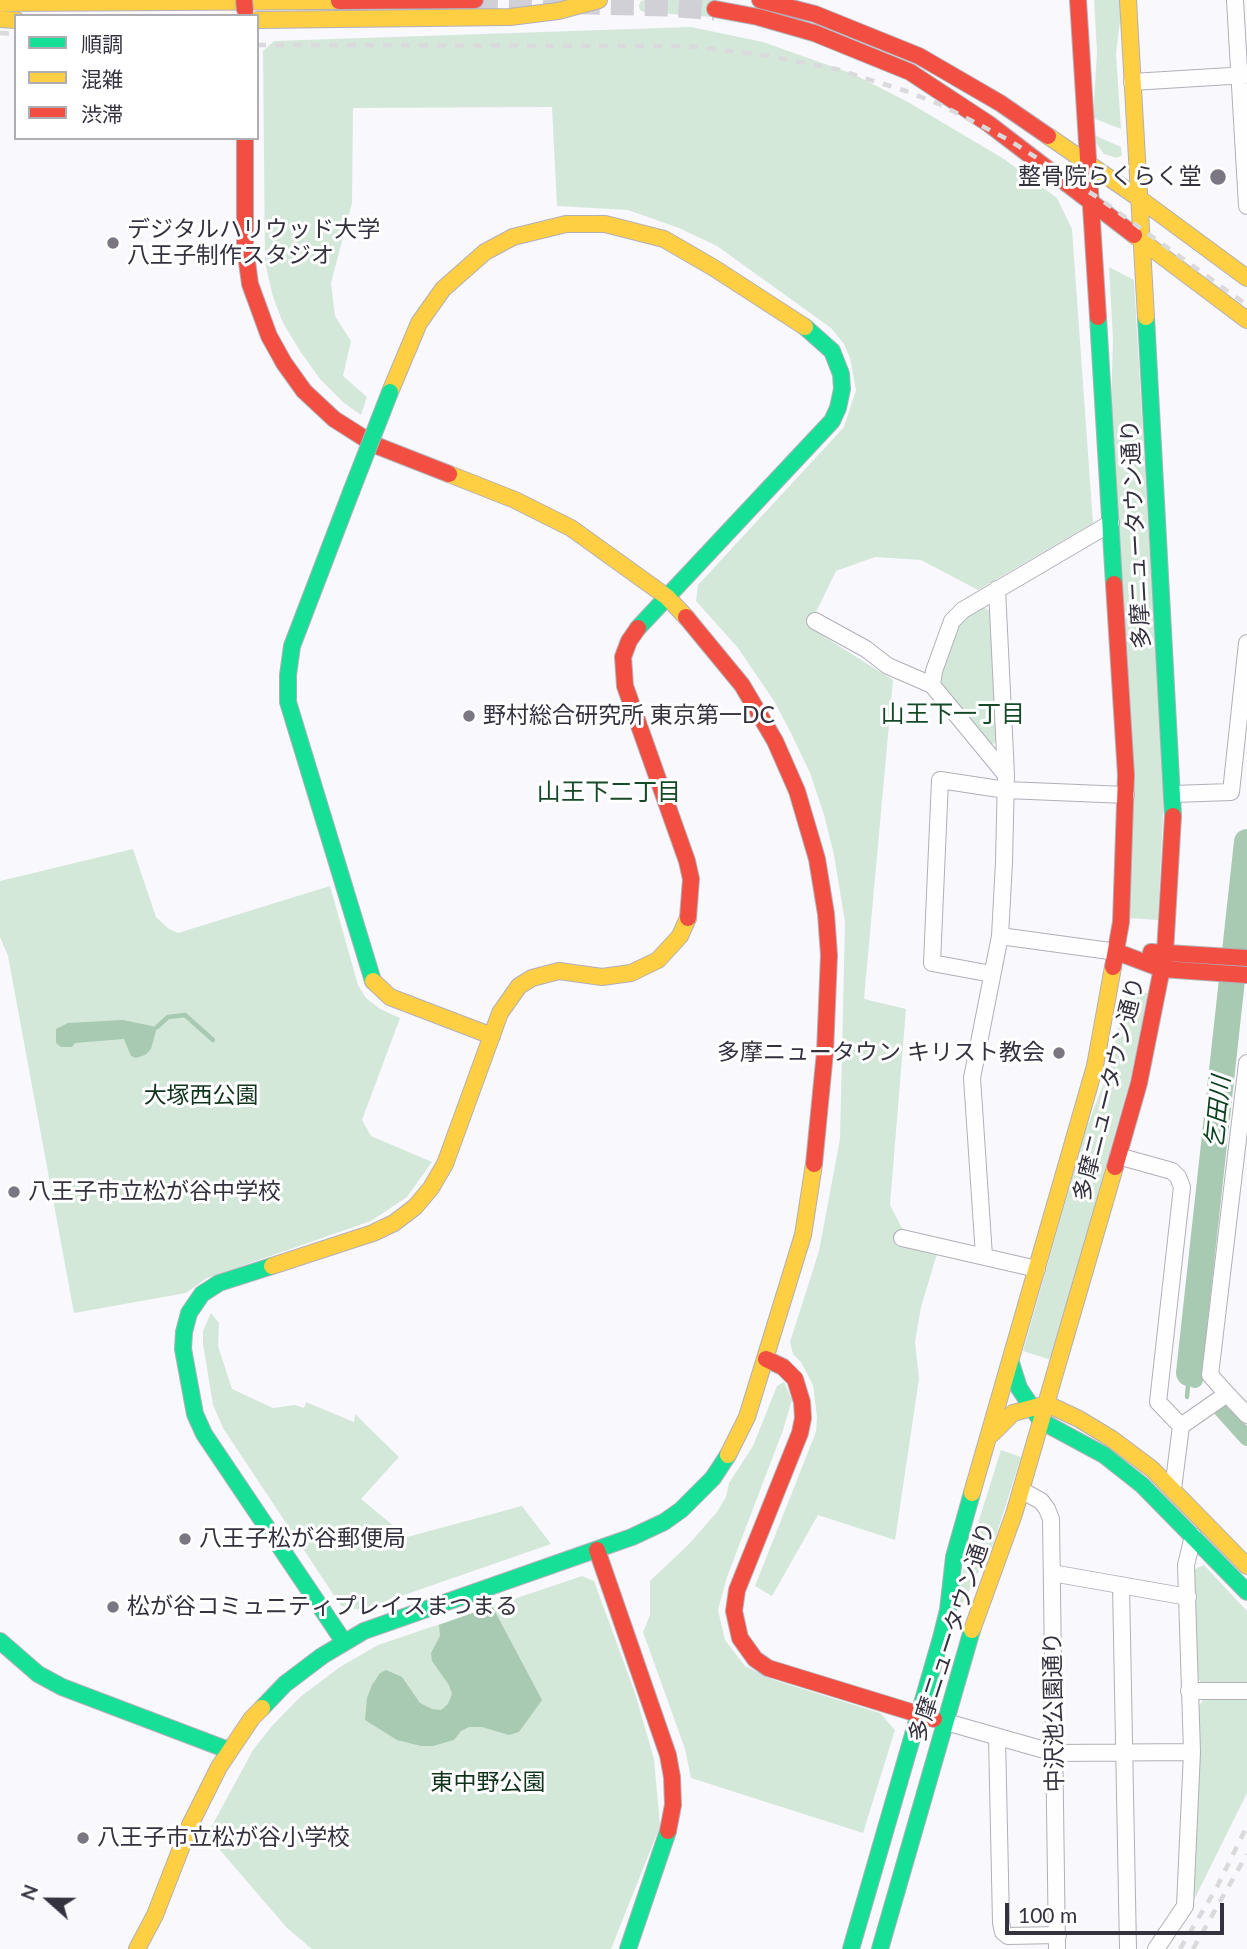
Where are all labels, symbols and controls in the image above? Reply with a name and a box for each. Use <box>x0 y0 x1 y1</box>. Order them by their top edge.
legend <box>14 14 259 140</box>
text: 順調 <box>81 31 123 56</box>
text: 混雑 <box>81 66 123 91</box>
text: 渋滞 <box>81 101 123 126</box>
place label: 整骨院らくらく堂 <box>1018 163 1202 191</box>
marker: 整骨院らくらく堂 <box>1208 167 1228 187</box>
place label: デジタルハリウッド大学 八王子制作スタジオ <box>127 216 380 270</box>
marker: デジタルハリウッド大学 八王子制作スタジオ <box>105 235 121 251</box>
street label: 多摩ニュータウン通り <box>1116 418 1156 650</box>
district label: 山王下一丁目 <box>881 700 1025 728</box>
place label: 野村総合研究所 東京第一DC <box>483 702 775 730</box>
marker: 野村総合研究所 東京第一DC <box>461 708 477 724</box>
district label: 山王下二丁目 <box>537 778 681 806</box>
street label: 多摩ニュータウン通り <box>1068 974 1150 1204</box>
place label: 多摩ニュータウン キリスト教会 <box>717 1039 1045 1067</box>
marker: 多摩ニュータウン キリスト教会 <box>1051 1045 1067 1061</box>
water label: 乞田川 <box>1200 1075 1236 1149</box>
park label: 大塚西公園 <box>144 1082 258 1110</box>
place label: 八王子市立松が谷中学校 <box>28 1178 281 1206</box>
marker: 八王子市立松が谷中学校 <box>6 1184 22 1200</box>
street label: 多摩ニュータウン通り <box>903 1518 1001 1746</box>
place label: 八王子松が谷郵便局 <box>199 1525 406 1553</box>
marker: 八王子松が谷郵便局 <box>177 1531 193 1547</box>
place label: 松が谷コミュニティプレイスまつまる <box>127 1593 518 1621</box>
marker: 松が谷コミュニティプレイスまつまる <box>105 1599 121 1615</box>
street label: 中沢池公園通り <box>1039 1631 1069 1793</box>
park label: 東中野公園 <box>431 1769 545 1797</box>
place label: 八王子市立松が谷小学校 <box>97 1824 350 1852</box>
marker: 八王子市立松が谷小学校 <box>75 1830 91 1846</box>
north arrow <box>14 1865 84 1935</box>
text: N <box>16 1881 42 1903</box>
scale bar <box>1009 1890 1228 1934</box>
text: 100 m <box>1018 1902 1077 1927</box>

